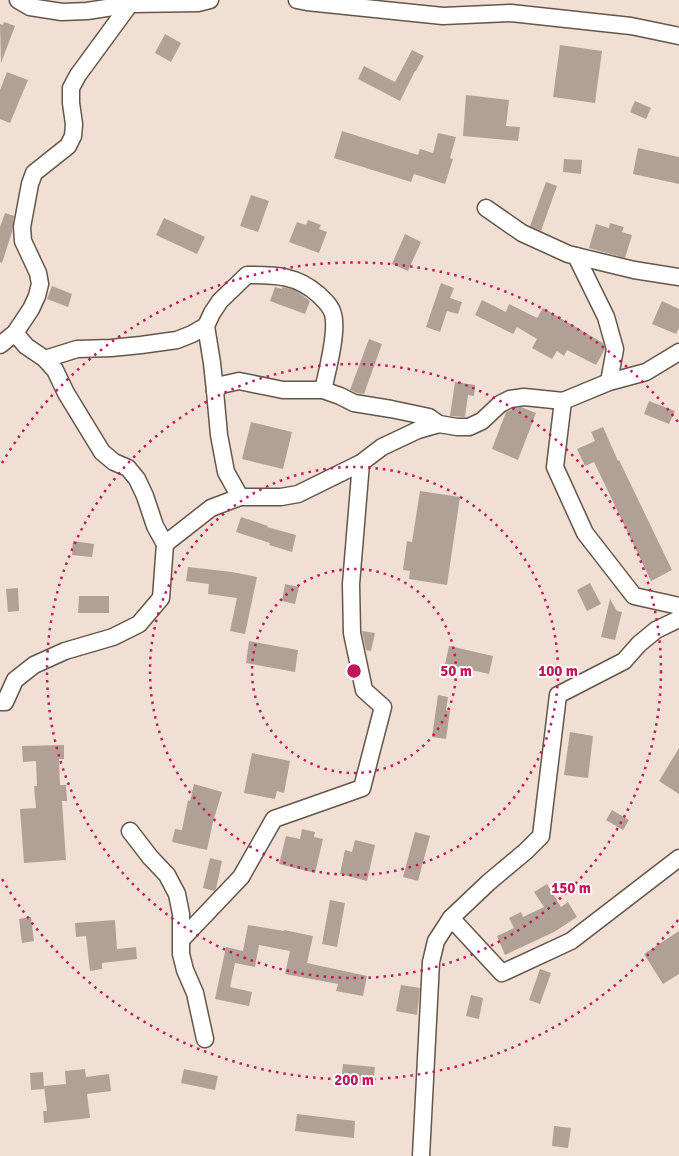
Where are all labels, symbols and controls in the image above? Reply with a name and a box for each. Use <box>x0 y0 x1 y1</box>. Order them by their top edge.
centre of rings <box>345 662 363 680</box>
text: 50 m <box>440 662 472 680</box>
text: 100 m <box>538 662 578 680</box>
text: 150 m <box>551 879 591 897</box>
text: 200 m <box>334 1071 374 1089</box>

